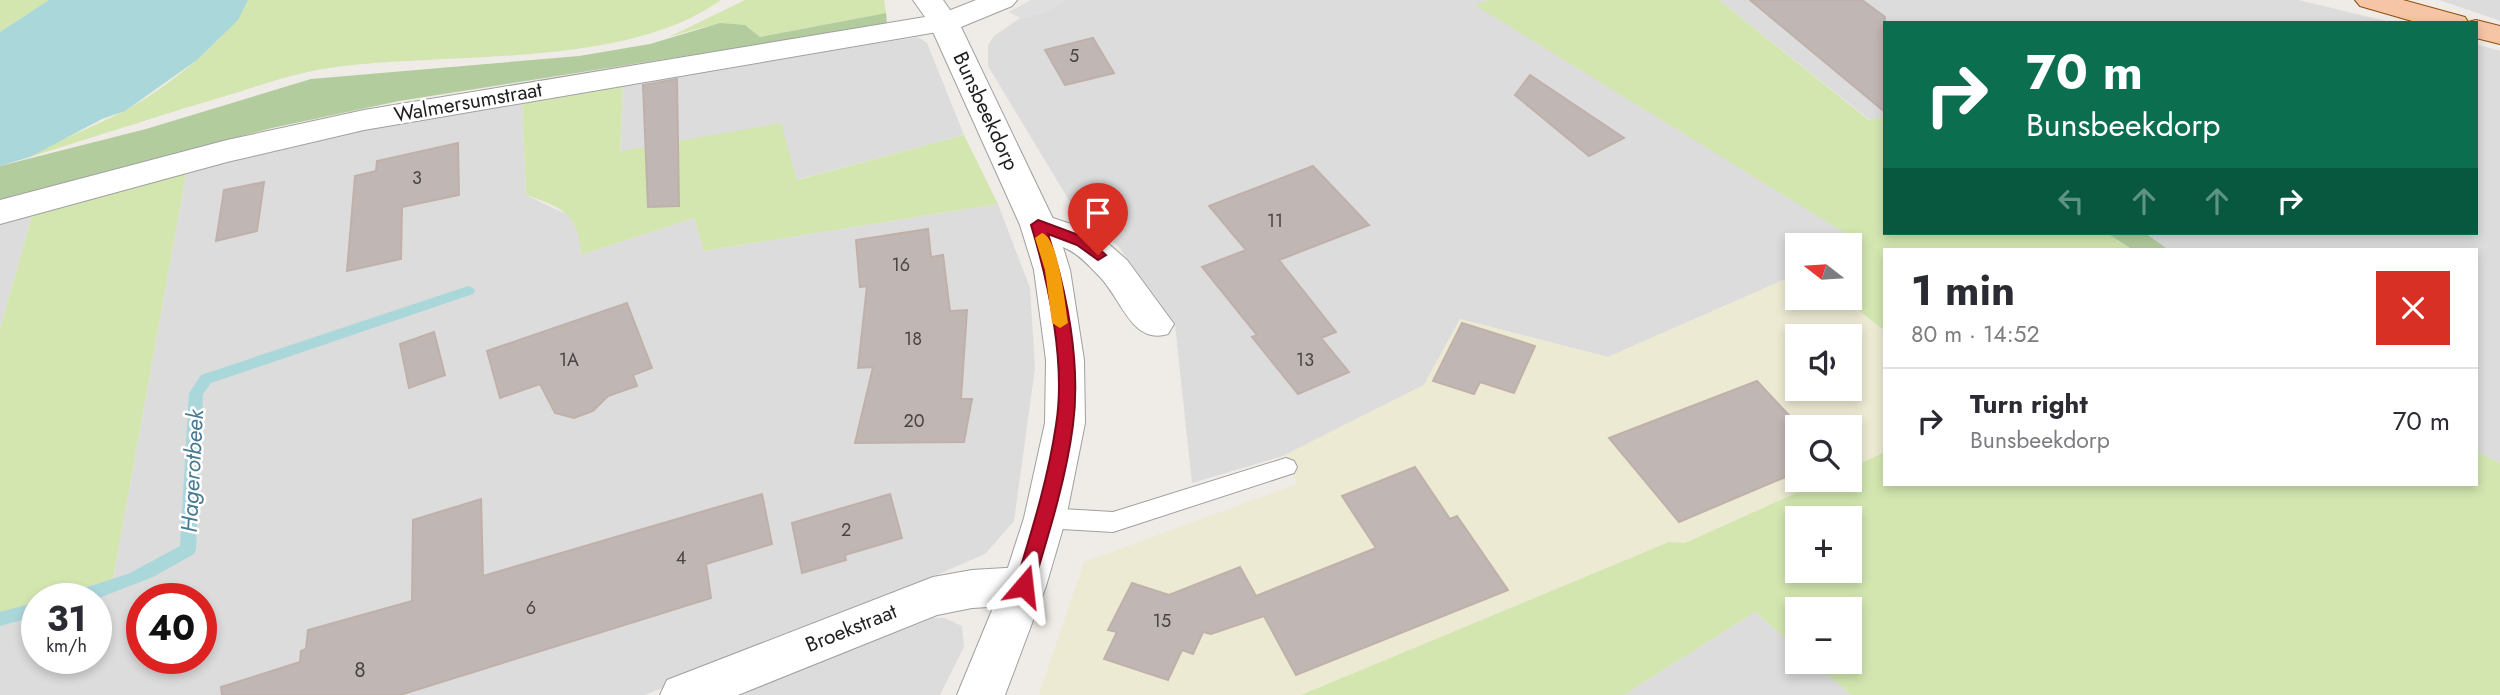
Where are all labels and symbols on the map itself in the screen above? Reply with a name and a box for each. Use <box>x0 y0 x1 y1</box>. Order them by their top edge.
house number: 5 <box>1069 43 1079 69</box>
street label: Bunsbeekdorp <box>945 47 1027 175</box>
street label: Walmersumstraat <box>392 74 544 130</box>
house number: 3 <box>412 165 422 191</box>
pin <box>1068 183 1128 255</box>
house number: 11 <box>1267 208 1283 234</box>
north arrow <box>1785 233 1862 310</box>
house number: 16 <box>892 252 910 278</box>
house number: 18 <box>904 326 922 352</box>
house number: 1A <box>559 347 579 373</box>
house number: 13 <box>1296 347 1314 373</box>
water label: Hagerotbeek <box>172 407 212 533</box>
house number: 20 <box>903 408 925 434</box>
house number: 2 <box>841 517 851 543</box>
house number: 4 <box>676 545 686 571</box>
position arrow <box>987 549 1061 623</box>
speed limit sign: 40 <box>126 583 217 674</box>
house number: 6 <box>526 595 536 621</box>
street label: Broekstraat <box>801 596 901 660</box>
house number: 15 <box>1153 608 1171 634</box>
house number: 8 <box>354 655 366 685</box>

